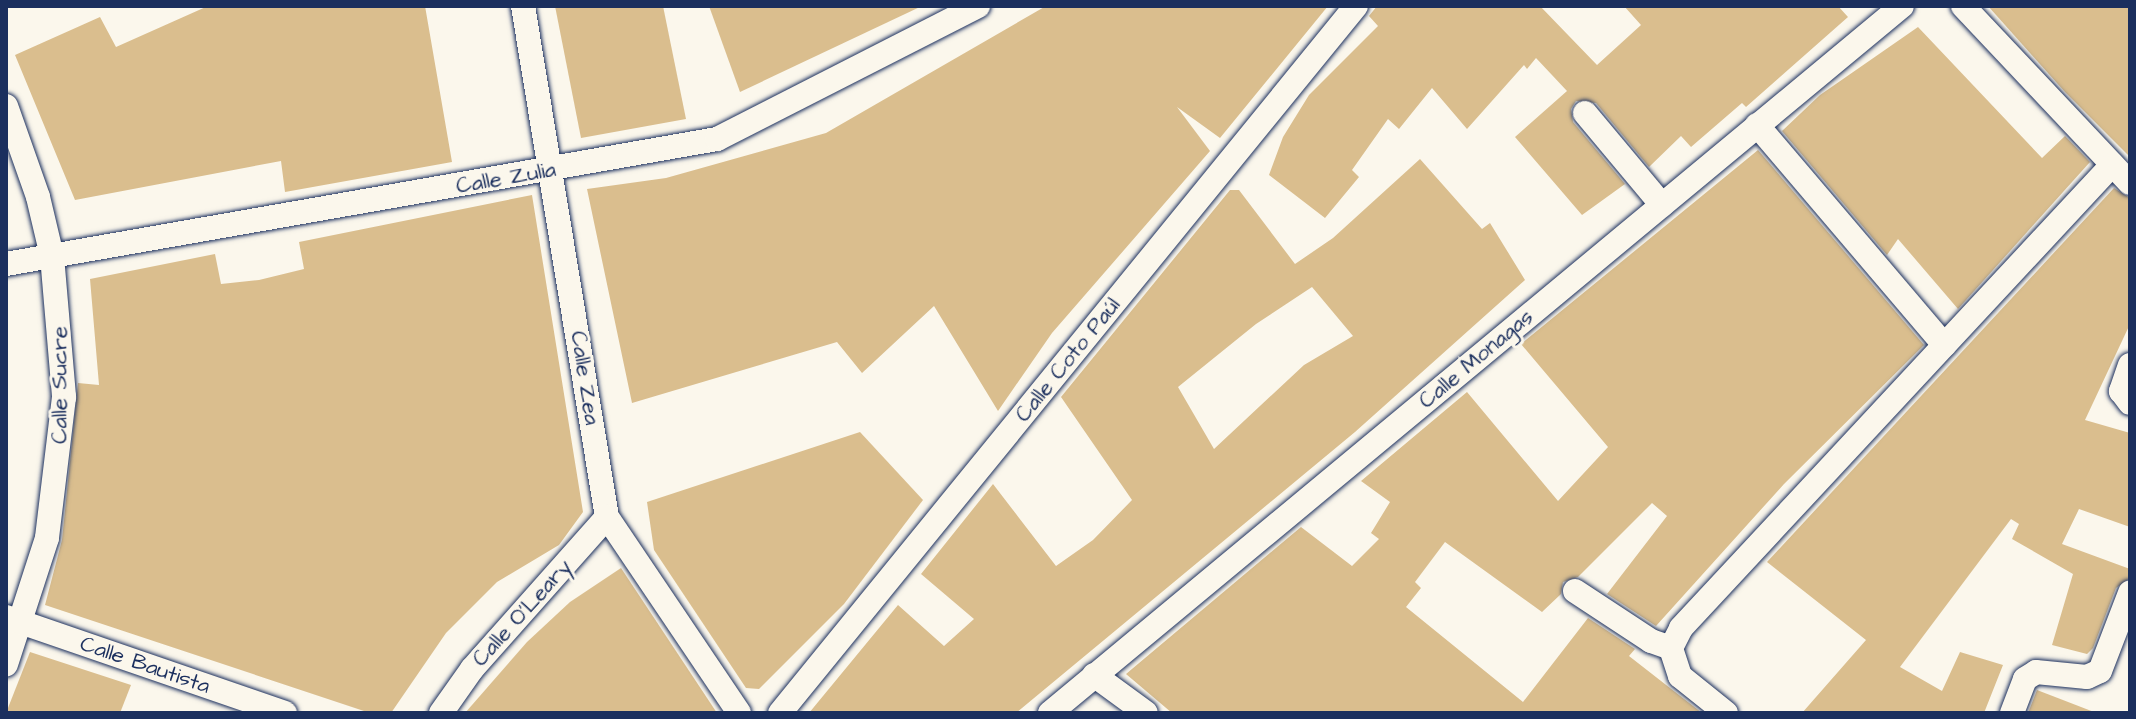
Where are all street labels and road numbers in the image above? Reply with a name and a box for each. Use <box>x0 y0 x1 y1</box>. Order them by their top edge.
street label: Calle Zulia <box>454 156 558 200</box>
street label: Calle Coto Paúl <box>1010 293 1126 427</box>
street label: Calle Monagas <box>1414 304 1538 414</box>
street label: Calle Sucre <box>47 326 73 444</box>
street label: Calle Zea <box>565 329 605 427</box>
street label: Calle O'Leary <box>467 554 577 672</box>
street label: Calle Bautista <box>77 630 213 700</box>

